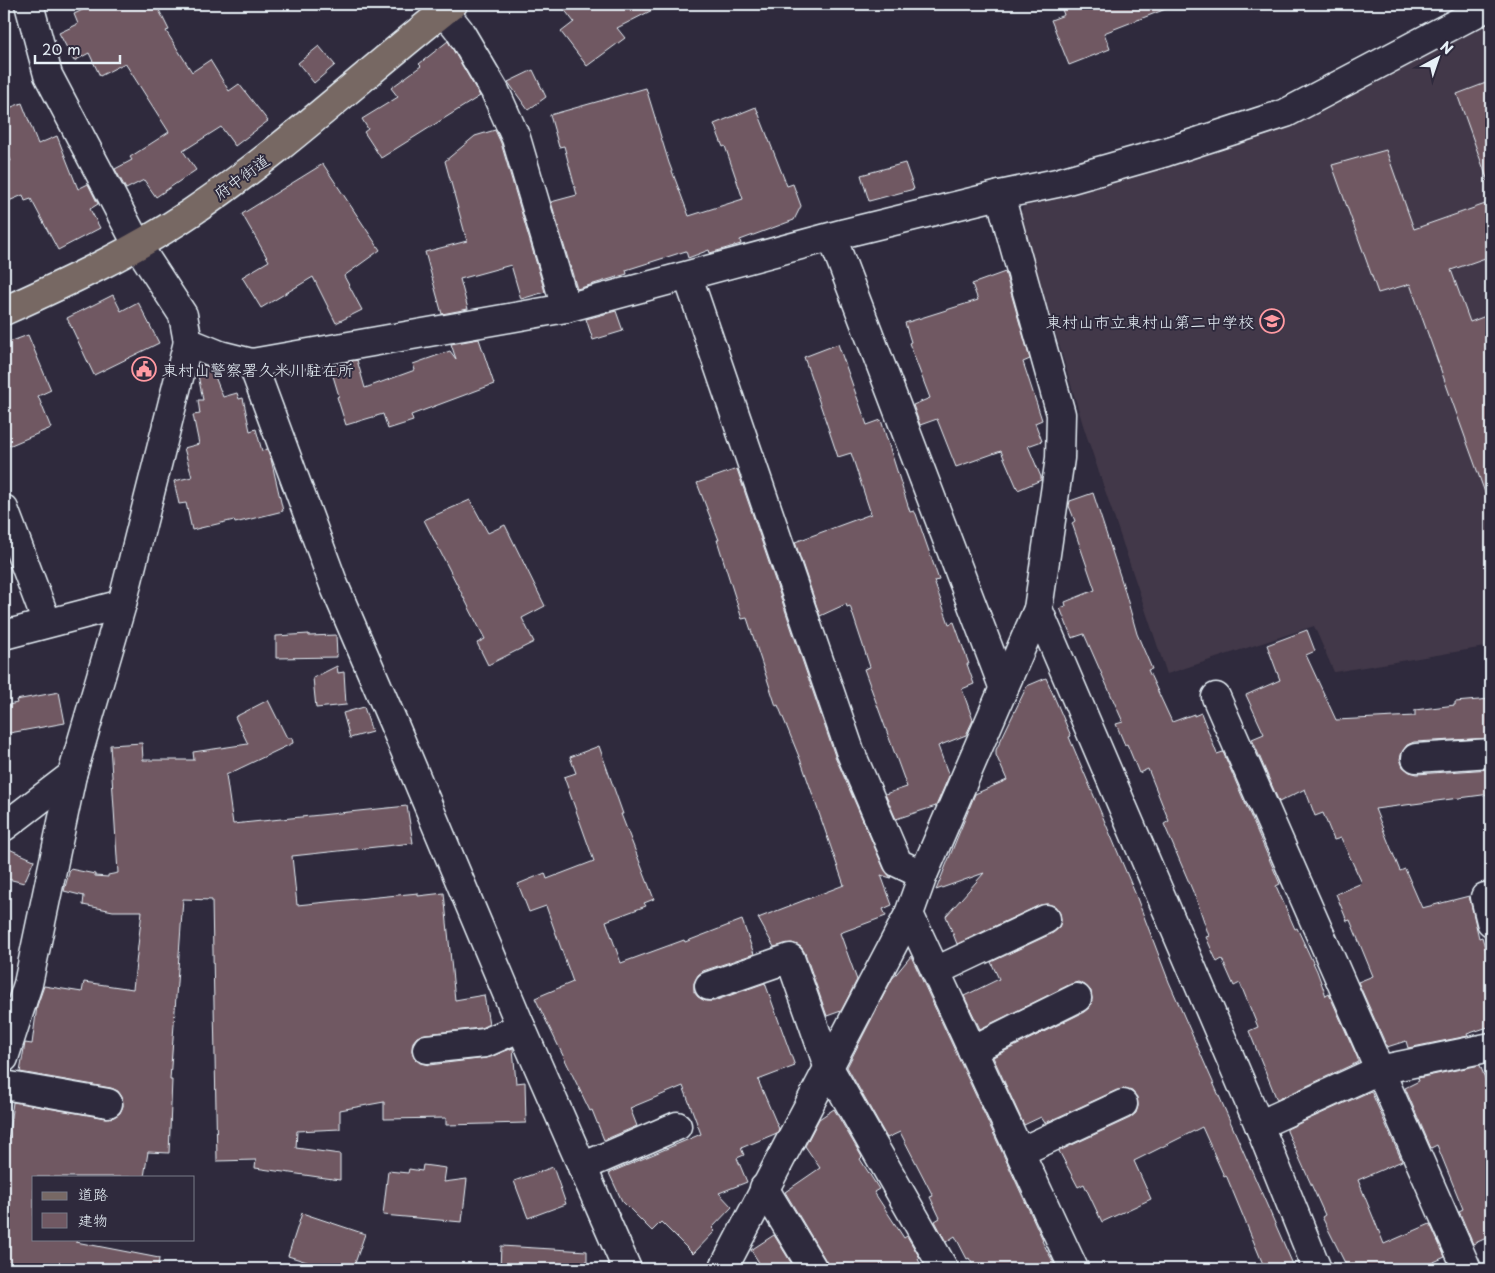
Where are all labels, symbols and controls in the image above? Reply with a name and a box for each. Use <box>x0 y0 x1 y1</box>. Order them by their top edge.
scale bar <box>35 32 120 64</box>
north arrow <box>1412 32 1462 82</box>
text: N <box>1436 36 1458 59</box>
text: 20 m <box>42 37 81 60</box>
street label: 府中街道 <box>208 147 274 205</box>
school or university icon: 東村山市立東村山第二中学校 <box>1259 308 1285 334</box>
place label: 東村山市立東村山第二中学校 <box>1046 309 1254 333</box>
public building icon: 東村山警察署久米川駐在所 <box>131 356 157 382</box>
place label: 東村山警察署久米川駐在所 <box>162 357 354 381</box>
legend <box>32 1176 195 1240</box>
text: 道路 <box>78 1182 108 1205</box>
text: 建物 <box>78 1208 108 1231</box>

